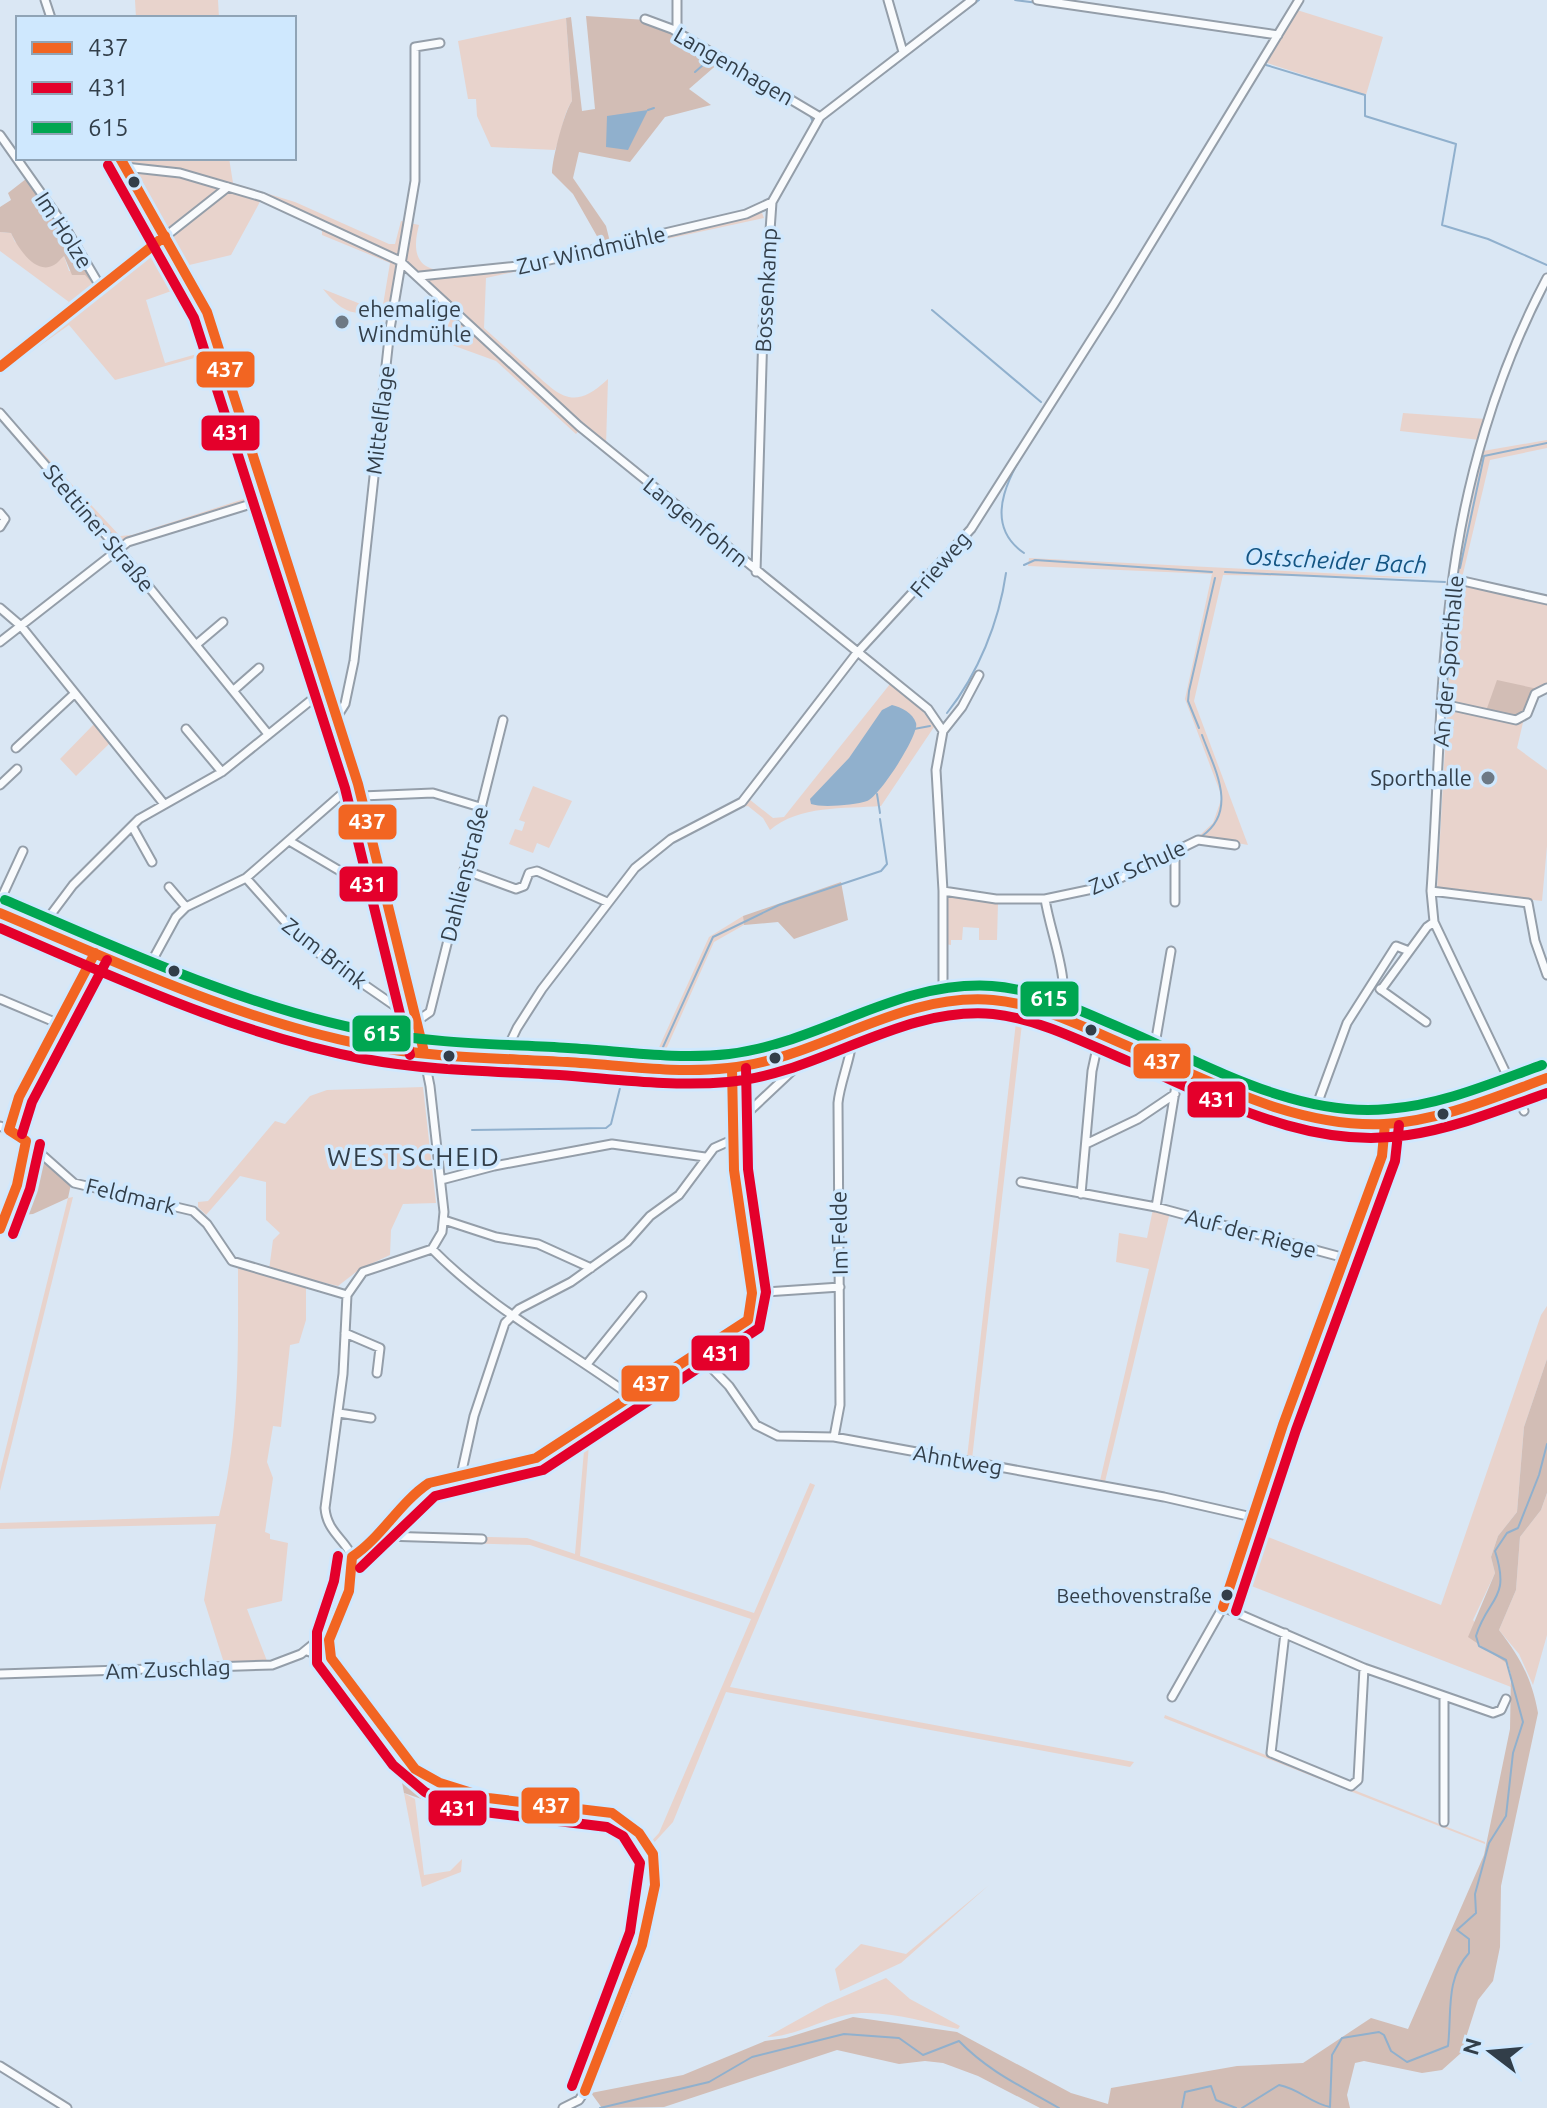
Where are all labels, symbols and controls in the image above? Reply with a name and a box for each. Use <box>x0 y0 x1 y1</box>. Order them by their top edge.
legend <box>16 16 296 160</box>
street label: Langenhagen <box>670 21 798 110</box>
text: 437 <box>88 34 129 61</box>
text: 431 <box>88 74 129 101</box>
text: 615 <box>88 114 129 141</box>
unlabelled marker <box>126 174 142 190</box>
street label: Im Holze <box>31 187 98 272</box>
street label: Zur Windmühle <box>514 220 668 279</box>
street label: Bossenkamp <box>750 227 781 353</box>
place label: ehemalige Windmühle <box>358 296 472 346</box>
marker: ehemalige Windmühle <box>333 313 351 331</box>
line badge: 437 <box>195 350 256 389</box>
text: 437 <box>206 356 244 381</box>
street label: Mittelflage <box>360 364 399 476</box>
line badge: 431 <box>200 414 261 452</box>
text: 431 <box>212 419 250 444</box>
street label: Stettiner Straße <box>39 459 160 596</box>
street label: Langenfohrn <box>639 472 754 571</box>
street label: Frieweg <box>904 526 975 602</box>
water label: Ostscheider Bach <box>1244 542 1428 579</box>
street label: An der Sporthalle <box>1428 574 1467 748</box>
place label: Sporthalle <box>1370 765 1472 790</box>
marker: Sporthalle <box>1479 769 1497 787</box>
line badge: 437 <box>337 803 398 841</box>
street label: Dahlienstraße <box>435 804 492 944</box>
text: 437 <box>348 808 386 833</box>
street label: Zur Schule <box>1085 834 1189 899</box>
line badge: 431 <box>338 865 399 903</box>
text: 431 <box>349 871 387 896</box>
street label: Zum Brink <box>278 912 372 993</box>
unlabelled marker <box>166 963 182 979</box>
line badge: 615 <box>1019 980 1080 1018</box>
text: 615 <box>1030 985 1068 1010</box>
line badge: 615 <box>351 1014 412 1053</box>
text: 615 <box>363 1020 401 1045</box>
unlabelled marker <box>1083 1022 1099 1038</box>
line badge: 437 <box>1132 1042 1192 1080</box>
unlabelled marker <box>441 1048 457 1064</box>
text: 437 <box>1143 1048 1181 1073</box>
unlabelled marker <box>767 1050 783 1066</box>
line badge: 431 <box>1186 1080 1247 1119</box>
text: 431 <box>1198 1086 1236 1111</box>
unlabelled marker <box>1435 1106 1451 1122</box>
district label: WESTSCHEID <box>327 1142 501 1171</box>
street label: Feldmark <box>83 1172 179 1219</box>
street label: Im Felde <box>825 1191 852 1275</box>
street label: Auf der Riege <box>1183 1203 1319 1262</box>
line badge: 431 <box>690 1334 751 1372</box>
text: 431 <box>702 1340 740 1365</box>
line badge: 437 <box>620 1364 681 1403</box>
text: 437 <box>632 1370 670 1395</box>
street label: Ahntweg <box>912 1439 1005 1480</box>
place label: Beethovenstraße <box>1057 1584 1212 1607</box>
marker: Beethovenstraße <box>1219 1587 1235 1603</box>
street label: Am Zuschlag <box>105 1654 231 1683</box>
line badge: 437 <box>520 1786 581 1825</box>
line badge: 431 <box>427 1789 488 1827</box>
text: 437 <box>532 1792 570 1817</box>
text: 431 <box>439 1795 477 1820</box>
north arrow <box>1451 2012 1531 2092</box>
text: N <box>1457 2035 1486 2058</box>

